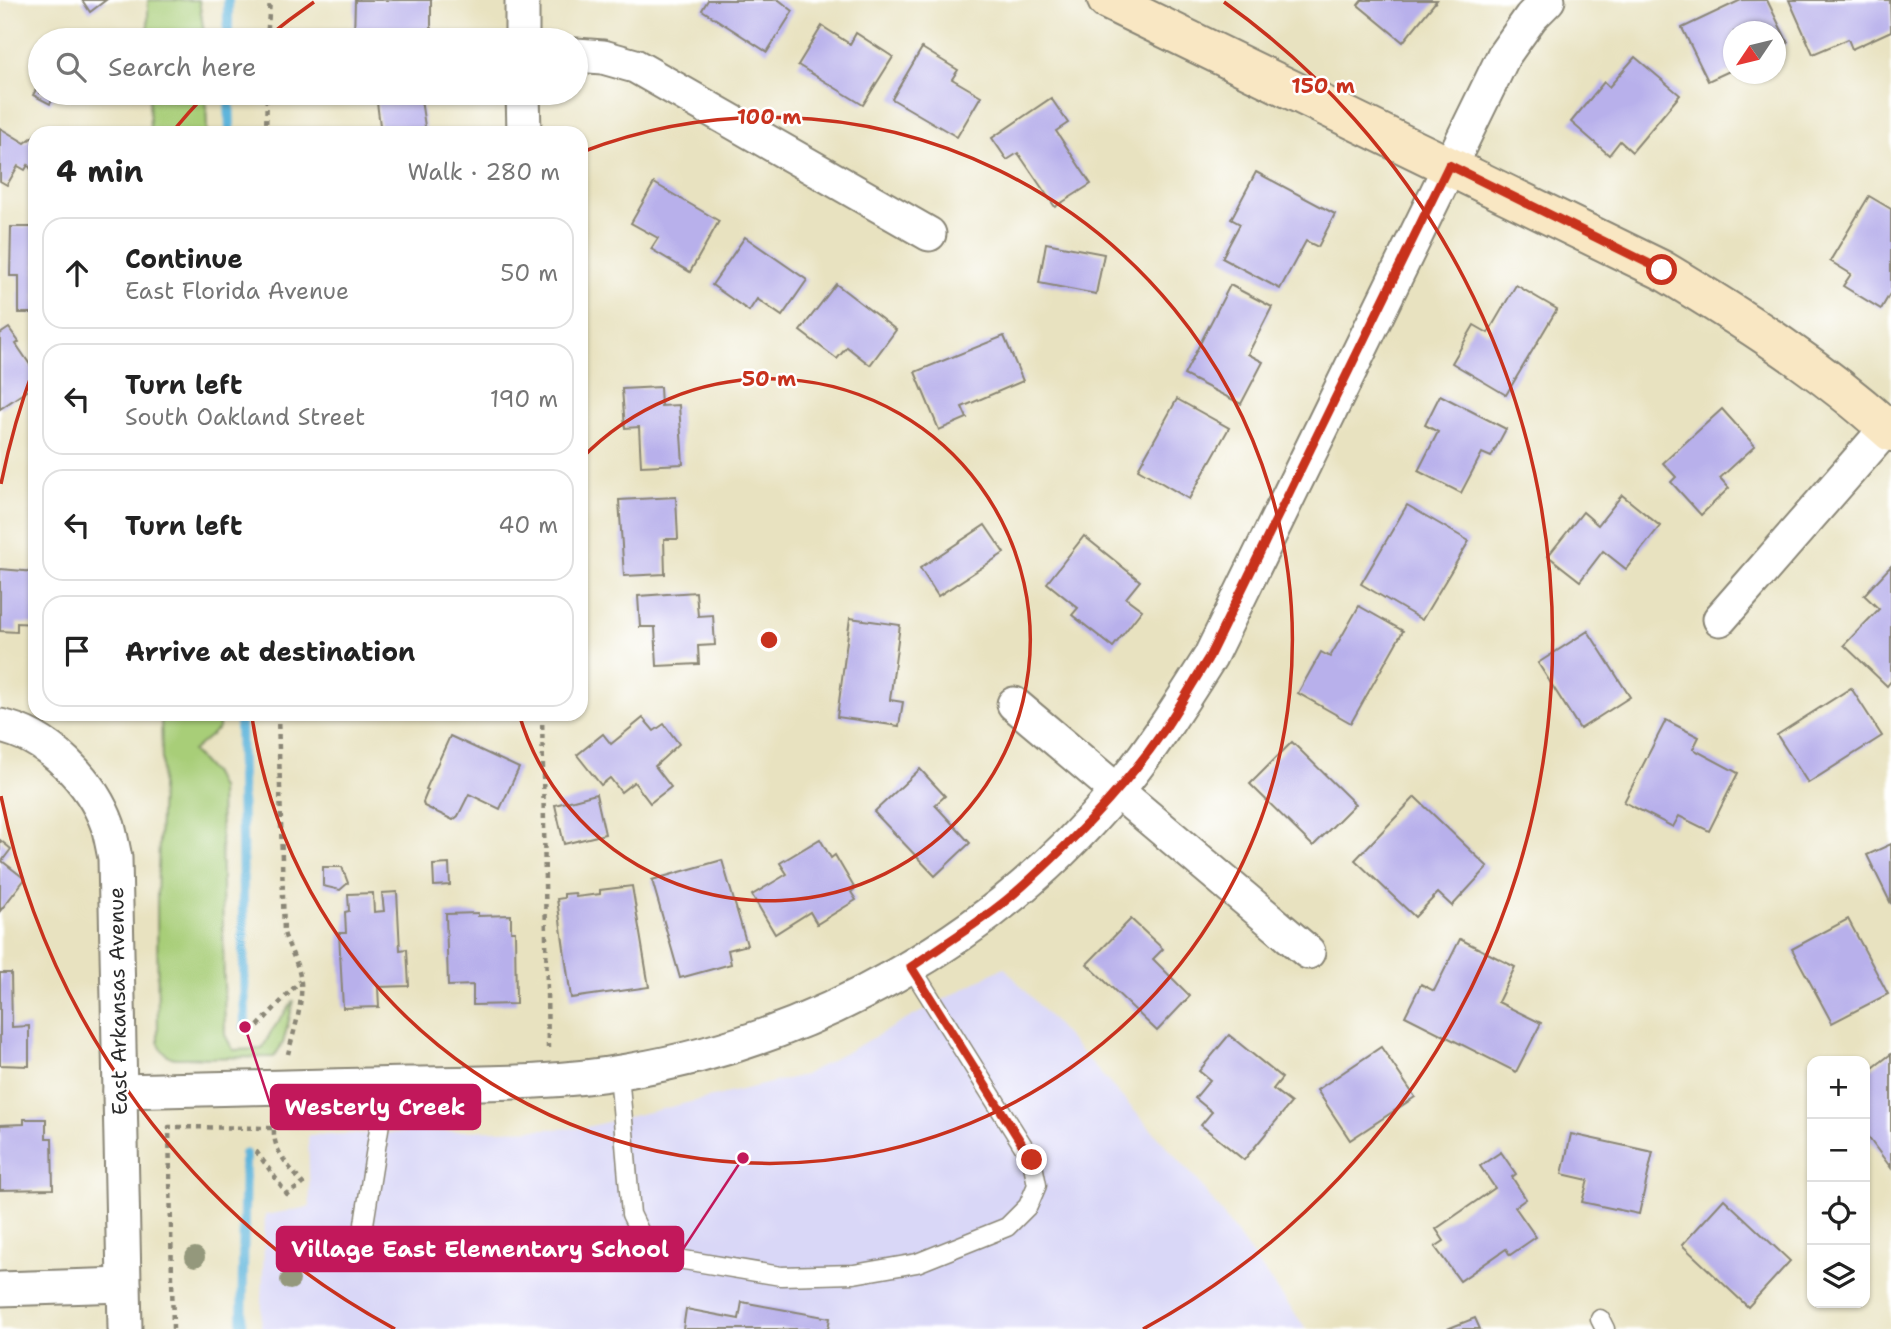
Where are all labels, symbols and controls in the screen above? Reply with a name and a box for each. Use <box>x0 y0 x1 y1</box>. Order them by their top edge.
north arrow <box>1723 21 1786 84</box>
search box <box>28 28 588 105</box>
icon: search <box>52 48 90 86</box>
text: Search here <box>108 49 257 84</box>
text: 150 m <box>1291 72 1355 100</box>
text: 100 m <box>737 103 801 131</box>
text: 4 min <box>56 151 143 192</box>
text: Walk · 280 m <box>407 157 560 187</box>
text: Continue <box>125 241 243 276</box>
icon: ahead <box>58 254 96 292</box>
route start <box>1646 254 1677 285</box>
text: 50 m <box>500 258 558 288</box>
text: East Florida Avenue <box>125 276 349 306</box>
text: 50 m <box>742 365 796 393</box>
text: Turn left <box>125 367 242 402</box>
icon: left <box>58 380 96 418</box>
text: 190 m <box>490 384 558 414</box>
text: South Oakland Street <box>125 402 365 432</box>
icon: left <box>58 506 96 544</box>
text: Turn left <box>125 508 242 543</box>
text: 40 m <box>498 510 558 540</box>
centre of rings <box>757 628 781 652</box>
icon: arrive <box>58 632 96 670</box>
text: Arrive at destination <box>125 634 415 669</box>
street label: East Arkansas Avenue <box>102 887 134 1115</box>
map controls <box>1807 1056 1870 1308</box>
button: + <box>1807 1056 1870 1119</box>
callout: Westerly Creek <box>271 1085 480 1129</box>
text: Westerly Creek <box>284 1092 466 1122</box>
button: − <box>1807 1119 1870 1182</box>
route end <box>1016 1144 1047 1175</box>
button: locate <box>1807 1182 1870 1245</box>
callout: Village East Elementary School <box>277 1227 683 1271</box>
text: Village East Elementary School <box>291 1234 669 1264</box>
button: layers <box>1807 1245 1870 1308</box>

